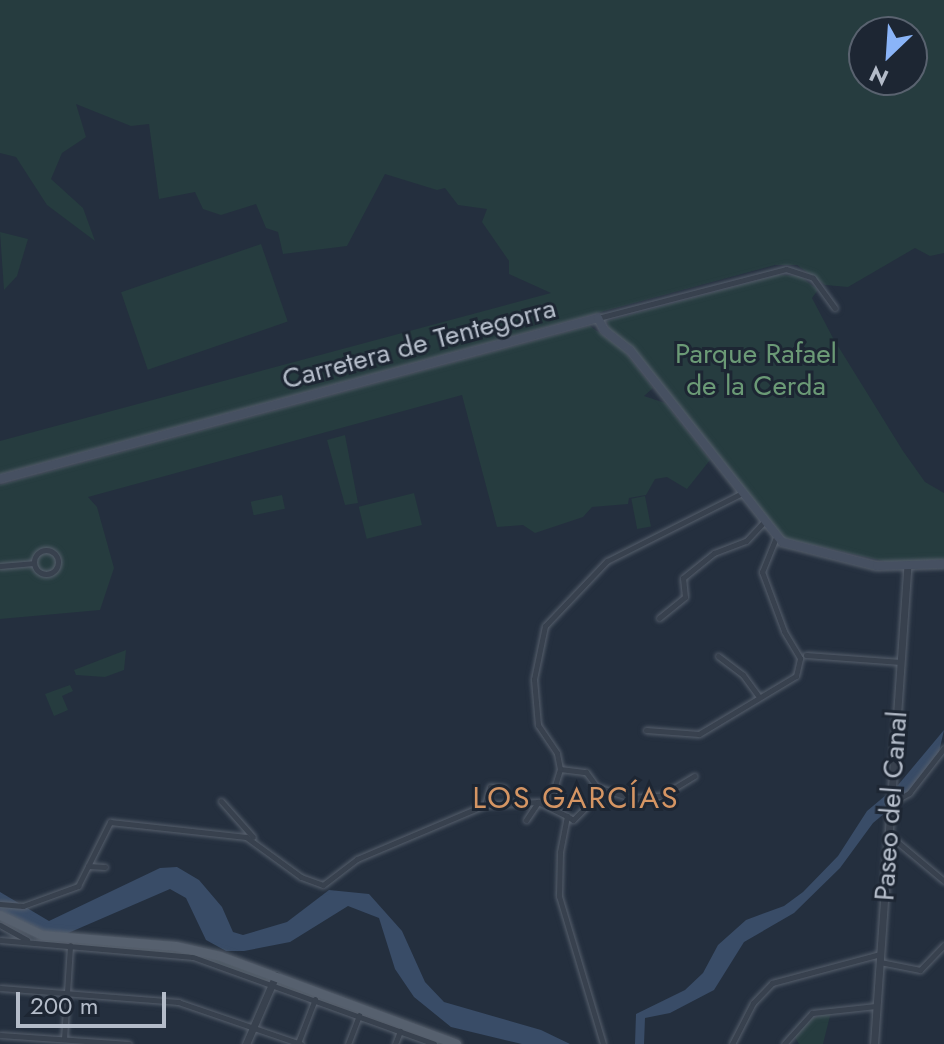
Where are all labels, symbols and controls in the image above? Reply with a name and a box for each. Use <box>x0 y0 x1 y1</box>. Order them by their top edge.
north arrow <box>848 16 928 96</box>
text: N <box>864 58 893 94</box>
street label: Carretera de Tentegorra <box>279 291 559 397</box>
park label: Parque Rafael de la Cerda <box>675 337 837 403</box>
street label: Paseo del Canal <box>868 710 914 902</box>
district label: LOS GARCÍAS <box>473 780 679 816</box>
scale bar <box>20 976 170 1026</box>
text: 200 m <box>30 988 98 1023</box>

